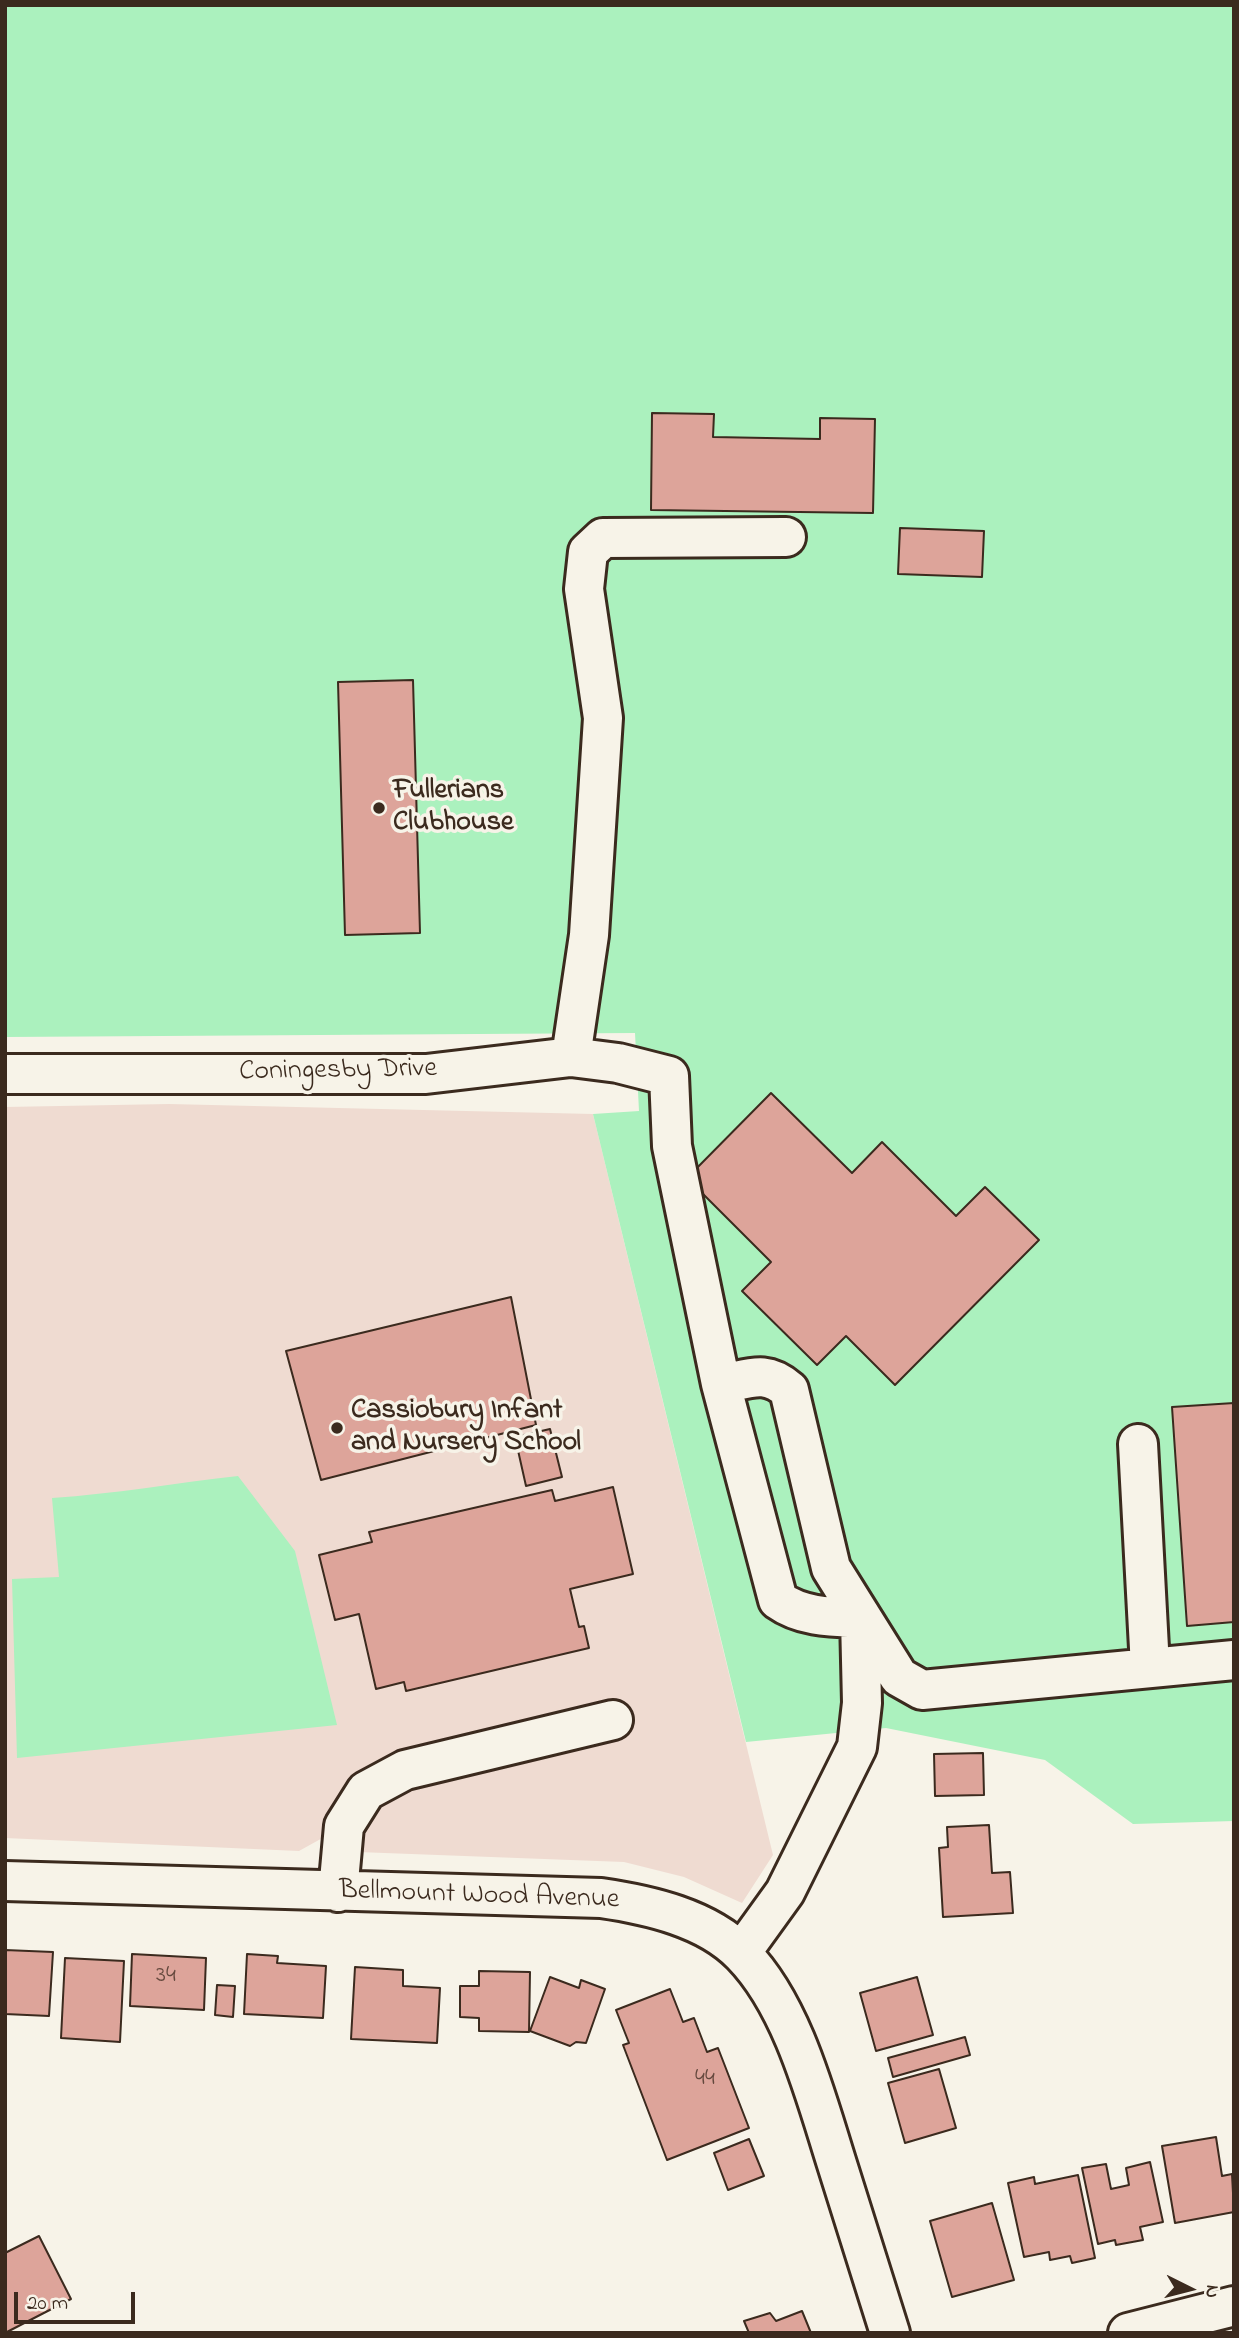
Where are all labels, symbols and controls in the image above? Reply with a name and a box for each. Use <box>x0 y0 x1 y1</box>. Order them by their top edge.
place label: Fullerians Clubhouse <box>393 775 514 841</box>
marker: Fullerians Clubhouse <box>371 800 387 816</box>
street label: Coningesby Drive <box>239 1053 437 1091</box>
place label: Cassiobury Infant and Nursery School <box>351 1395 581 1461</box>
marker: Cassiobury Infant and Nursery School <box>329 1420 345 1436</box>
street label: Bellmount Wood Avenue <box>338 1875 620 1919</box>
house number: 34 <box>156 1963 176 1991</box>
house number: 44 <box>695 2066 715 2094</box>
north arrow <box>1155 2254 1225 2324</box>
scale bar <box>18 2278 138 2322</box>
text: N <box>1197 2283 1225 2299</box>
text: 20 m <box>27 2289 68 2319</box>

